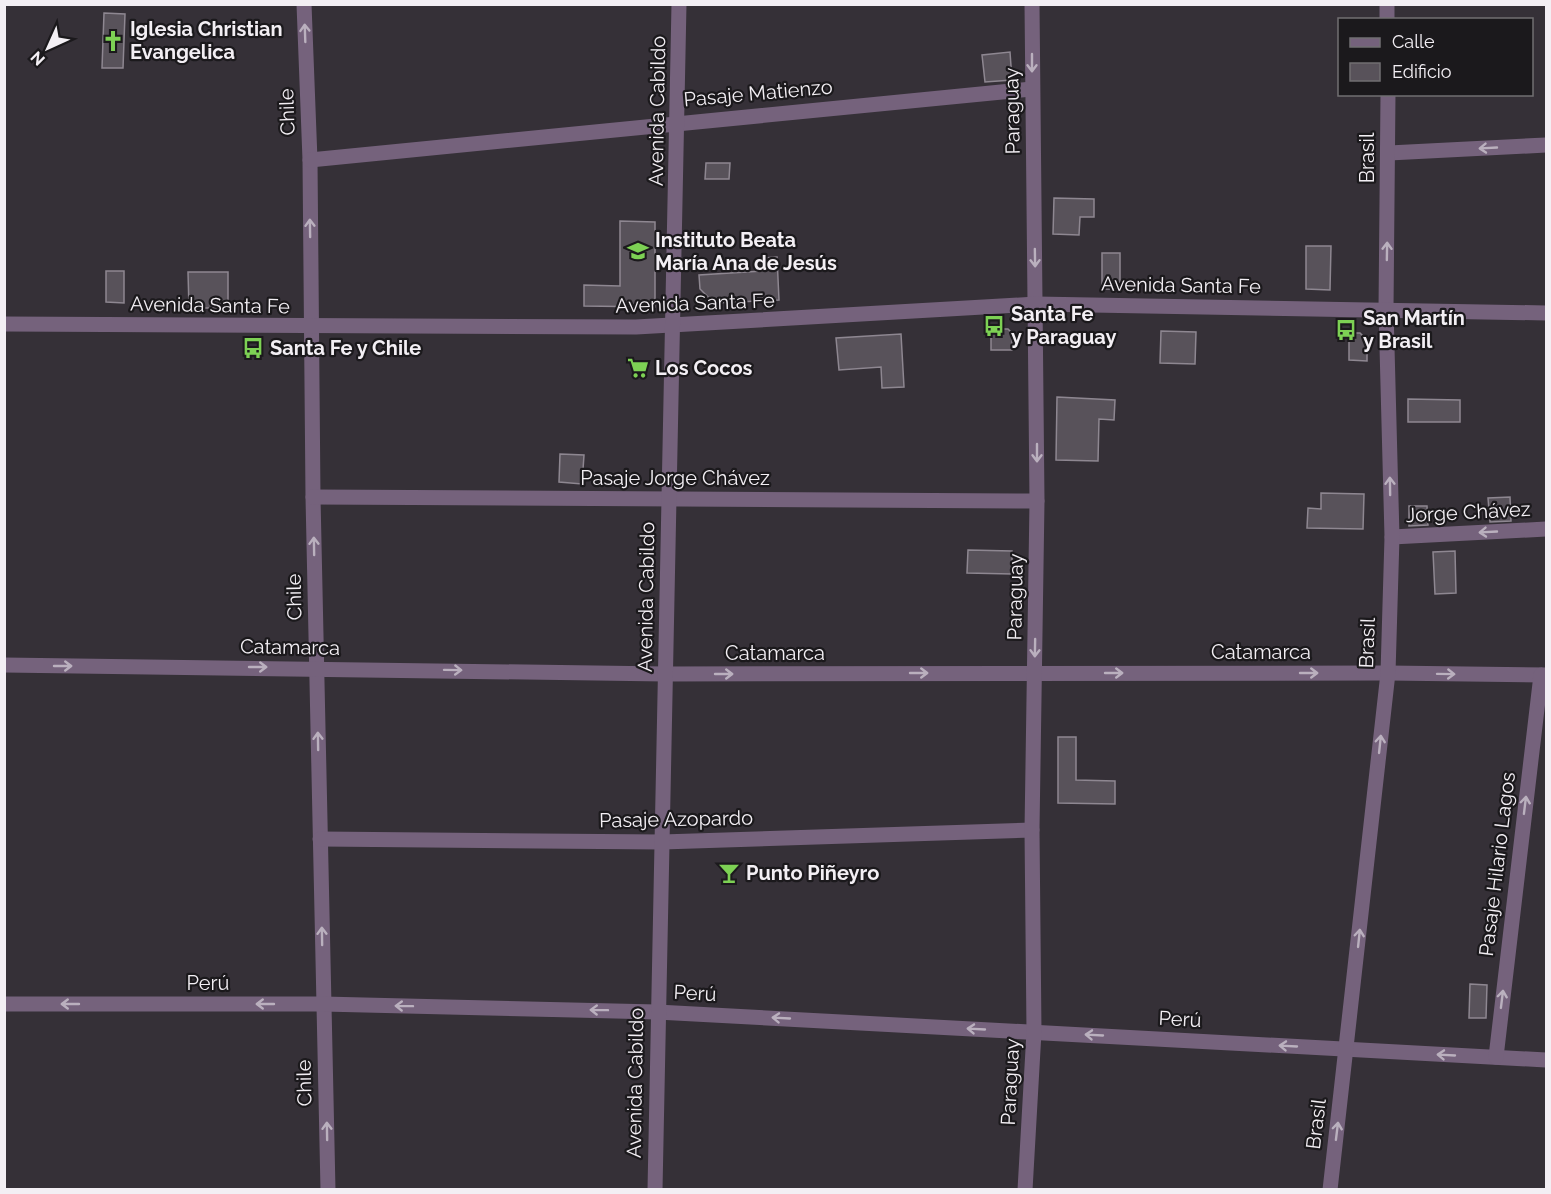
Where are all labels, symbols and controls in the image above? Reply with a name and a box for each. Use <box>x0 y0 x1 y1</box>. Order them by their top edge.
place label: Iglesia Christian Evangelica <box>130 17 283 64</box>
north arrow <box>18 18 78 78</box>
legend <box>1338 18 1533 96</box>
one-way arrow <box>299 24 311 44</box>
church icon: Iglesia Christian Evangelica <box>101 29 125 53</box>
text: Calle <box>1392 31 1435 52</box>
street label: Avenida Cabildo <box>644 35 670 186</box>
text: N <box>27 47 49 69</box>
one-way arrow <box>1026 52 1038 72</box>
text: Edificio <box>1392 61 1452 82</box>
street label: Paraguay <box>999 67 1025 155</box>
street label: Pasaje Matienzo <box>683 75 834 111</box>
street label: Chile <box>274 88 300 136</box>
street label: Brasil <box>1355 132 1379 183</box>
one-way arrow <box>1479 142 1499 153</box>
one-way arrow <box>304 219 316 239</box>
place label: Instituto Beata María Ana de Jesús <box>655 228 837 275</box>
school or university icon: Instituto Beata María Ana de Jesús <box>626 239 650 263</box>
one-way arrow <box>1381 241 1393 261</box>
one-way arrow <box>1029 247 1041 267</box>
street label: Avenida Santa Fe <box>1101 272 1261 298</box>
street label: Avenida Santa Fe <box>615 288 775 318</box>
street label: Avenida Santa Fe <box>130 292 290 318</box>
place label: Santa Fe y Paraguay <box>1011 302 1116 349</box>
place label: San Martín y Brasil <box>1363 306 1465 353</box>
bus stop icon: Santa Fe y Paraguay <box>982 314 1006 338</box>
bus stop icon: San Martín y Brasil <box>1334 318 1358 342</box>
bus stop icon: Santa Fe y Chile <box>241 336 265 360</box>
place label: Santa Fe y Chile <box>270 336 421 360</box>
supermarket icon: Los Cocos <box>626 356 650 380</box>
place label: Los Cocos <box>655 356 752 380</box>
one-way arrow <box>1031 442 1043 462</box>
street label: Pasaje Jorge Chávez <box>580 466 770 490</box>
one-way arrow <box>1385 477 1396 497</box>
street label: Jorge Chávez <box>1405 497 1531 527</box>
street label: Avenida Cabildo <box>633 521 659 672</box>
one-way arrow <box>1479 527 1499 538</box>
one-way arrow <box>308 537 320 557</box>
street label: Paraguay <box>1002 553 1028 641</box>
street label: Chile <box>282 573 306 621</box>
street label: Brasil <box>1354 617 1380 669</box>
street label: Catamarca <box>240 634 340 660</box>
one-way arrow <box>1029 637 1041 657</box>
street label: Catamarca <box>1211 640 1311 664</box>
street label: Catamarca <box>725 641 825 665</box>
one-way arrow <box>52 660 72 672</box>
one-way arrow <box>247 661 267 673</box>
one-way arrow <box>442 665 462 676</box>
one-way arrow <box>1103 667 1123 679</box>
one-way arrow <box>1298 667 1318 679</box>
one-way arrow <box>713 668 733 680</box>
one-way arrow <box>908 668 928 679</box>
one-way arrow <box>1436 668 1456 680</box>
one-way arrow <box>312 732 324 752</box>
one-way arrow <box>1375 734 1386 754</box>
street label: Pasaje Hilario Lagos <box>1474 771 1520 957</box>
one-way arrow <box>1520 796 1531 816</box>
street label: Pasaje Azopardo <box>599 806 753 832</box>
bar icon: Punto Piñeyro <box>717 861 741 885</box>
place label: Punto Piñeyro <box>746 861 879 885</box>
one-way arrow <box>316 927 328 947</box>
one-way arrow <box>1354 928 1365 948</box>
street label: Perú <box>187 971 229 995</box>
street label: Perú <box>673 980 717 1006</box>
one-way arrow <box>1497 990 1508 1009</box>
one-way arrow <box>60 998 80 1010</box>
one-way arrow <box>255 998 275 1010</box>
one-way arrow <box>394 1000 414 1012</box>
one-way arrow <box>589 1005 609 1016</box>
street label: Perú <box>1158 1006 1202 1032</box>
street label: Avenida Cabildo <box>622 1007 648 1158</box>
one-way arrow <box>772 1013 792 1024</box>
one-way arrow <box>966 1023 986 1034</box>
one-way arrow <box>1084 1030 1104 1041</box>
street label: Paraguay <box>996 1038 1024 1126</box>
one-way arrow <box>1279 1041 1299 1052</box>
one-way arrow <box>1437 1049 1457 1060</box>
street label: Chile <box>292 1059 316 1107</box>
street label: Brasil <box>1301 1097 1331 1151</box>
one-way arrow <box>321 1122 332 1142</box>
one-way arrow <box>1331 1122 1342 1142</box>

